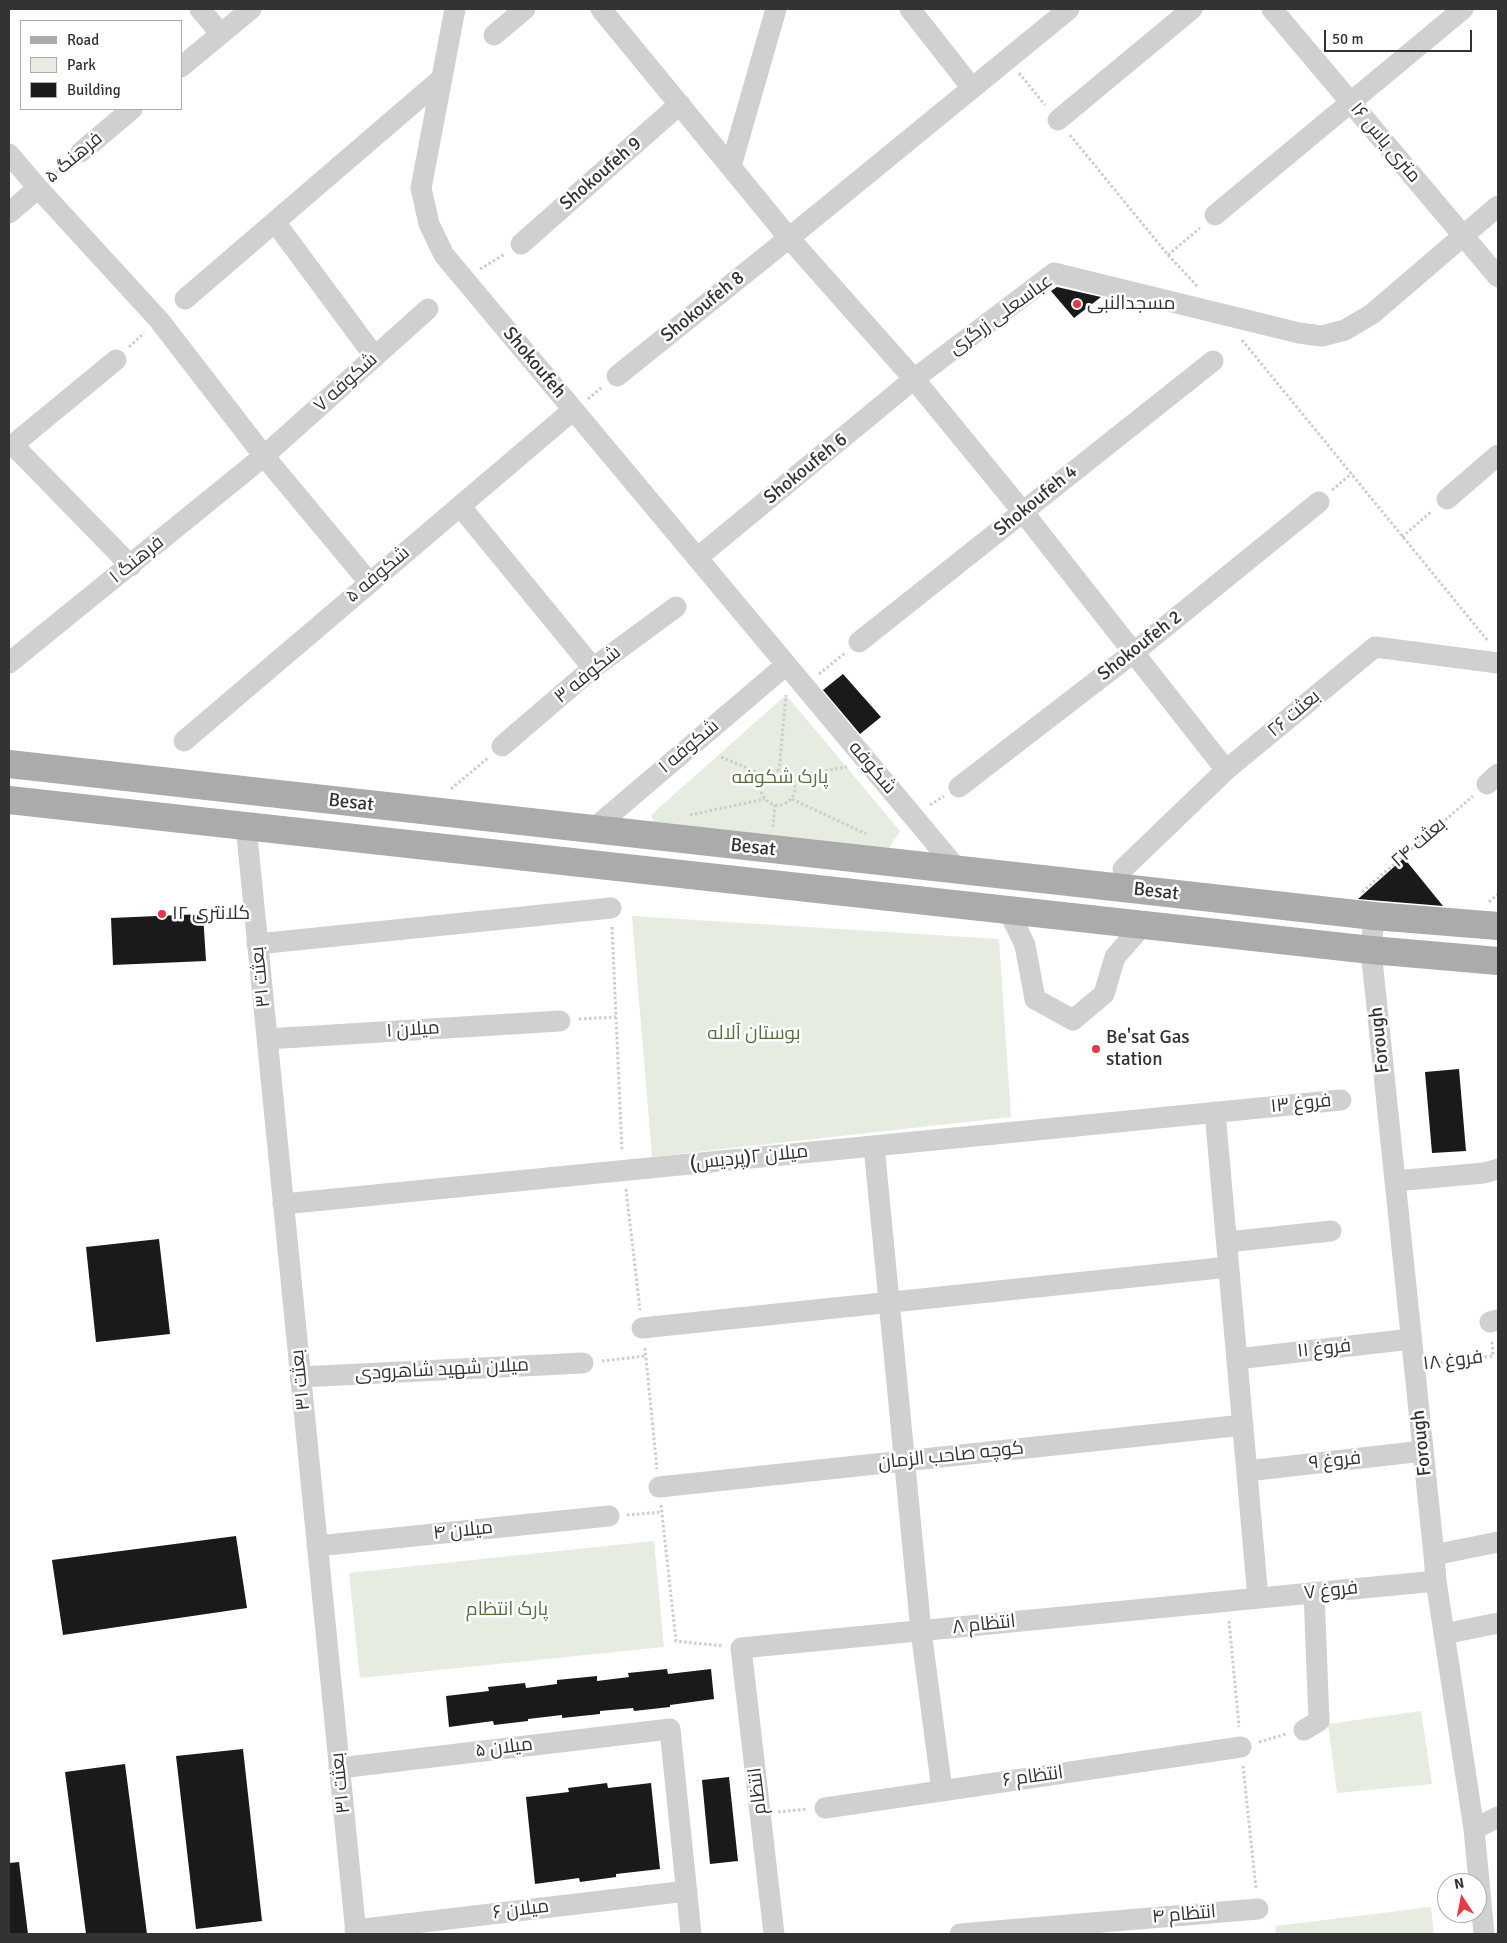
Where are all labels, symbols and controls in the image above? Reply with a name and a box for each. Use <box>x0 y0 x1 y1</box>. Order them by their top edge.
legend <box>20 20 182 110</box>
scale bar <box>1327 20 1474 52</box>
text: 50 m <box>1332 30 1363 48</box>
text: Road <box>67 31 99 49</box>
text: Park <box>67 56 96 74</box>
text: Building <box>67 81 121 99</box>
street label: ۱۶ متری یاس <box>1345 98 1425 188</box>
street label: فرهنگ ۵ <box>41 127 107 189</box>
street label: Shokoufeh 9 <box>556 132 646 216</box>
street label: Shokoufeh 8 <box>657 266 749 348</box>
street label: عباسعلی زرگری <box>945 270 1057 360</box>
place label: مسجدالنبی <box>1087 293 1175 315</box>
marker: مسجدالنبی <box>1071 298 1083 310</box>
street label: Shokoufeh <box>498 323 570 403</box>
street label: شکوفه ۷ <box>309 349 383 417</box>
street label: Shokoufeh 6 <box>760 428 852 510</box>
street label: Shokoufeh 4 <box>990 460 1082 542</box>
street label: فرهنگ ۱ <box>105 531 169 589</box>
street label: شکوفه ۵ <box>341 542 415 608</box>
street label: Shokoufeh 2 <box>1093 606 1187 686</box>
street label: شکوفه ۳ <box>550 641 626 709</box>
street label: بعثت ۲۶ <box>1263 685 1325 743</box>
street label: شکوفه ۱ <box>654 715 724 779</box>
street label: شکوفه <box>843 737 901 799</box>
park label: پارک شکوفه <box>732 767 828 789</box>
street label: Besat <box>327 789 375 817</box>
street label: بعثت ۲۴ <box>1387 813 1451 873</box>
street label: Besat <box>729 834 777 862</box>
street label: Besat <box>1132 878 1180 906</box>
place label: کلانتری ۱۲ <box>172 903 250 925</box>
marker: کلانتری ۱۲ <box>156 908 168 920</box>
street label: بعثت ۳۱ <box>246 945 276 1009</box>
street label: Forough <box>1365 1006 1395 1074</box>
street label: میلان ۱ <box>386 1017 440 1043</box>
park label: بوستان آلاله <box>707 1023 801 1045</box>
place label: Be'sat Gas station <box>1106 1027 1190 1071</box>
marker: Be'sat Gas station <box>1090 1043 1102 1055</box>
street label: فروغ ۱۳ <box>1269 1089 1333 1119</box>
street label: میلان ۲(پردیس) <box>689 1140 809 1176</box>
street label: فروغ ۱۱ <box>1296 1335 1352 1363</box>
street label: فروغ ۱۸ <box>1422 1346 1484 1376</box>
street label: بعثت ۳۱ <box>286 1348 316 1412</box>
street label: میلان شهید شاهرودی <box>354 1354 530 1386</box>
street label: Forough <box>1407 1409 1437 1477</box>
street label: کوچه صاحب الزمان <box>877 1437 1025 1475</box>
street label: فروغ ۹ <box>1308 1447 1362 1475</box>
street label: میلان ۴ <box>432 1517 494 1545</box>
street label: فروغ ۷ <box>1303 1577 1359 1605</box>
park label: پارک انتظام <box>466 1599 548 1621</box>
street label: انتظام ۸ <box>951 1610 1017 1640</box>
street label: میلان ۵ <box>474 1733 534 1763</box>
street label: بعثت ۳۱ <box>326 1751 356 1815</box>
street label: انتظام ۶ <box>1001 1761 1065 1793</box>
street label: انتظام <box>744 1766 772 1816</box>
north arrow <box>1437 1873 1487 1923</box>
text: N <box>1453 1874 1466 1893</box>
street label: میلان ۶ <box>492 1895 550 1925</box>
street label: انتظام ۴ <box>1151 1901 1217 1929</box>

